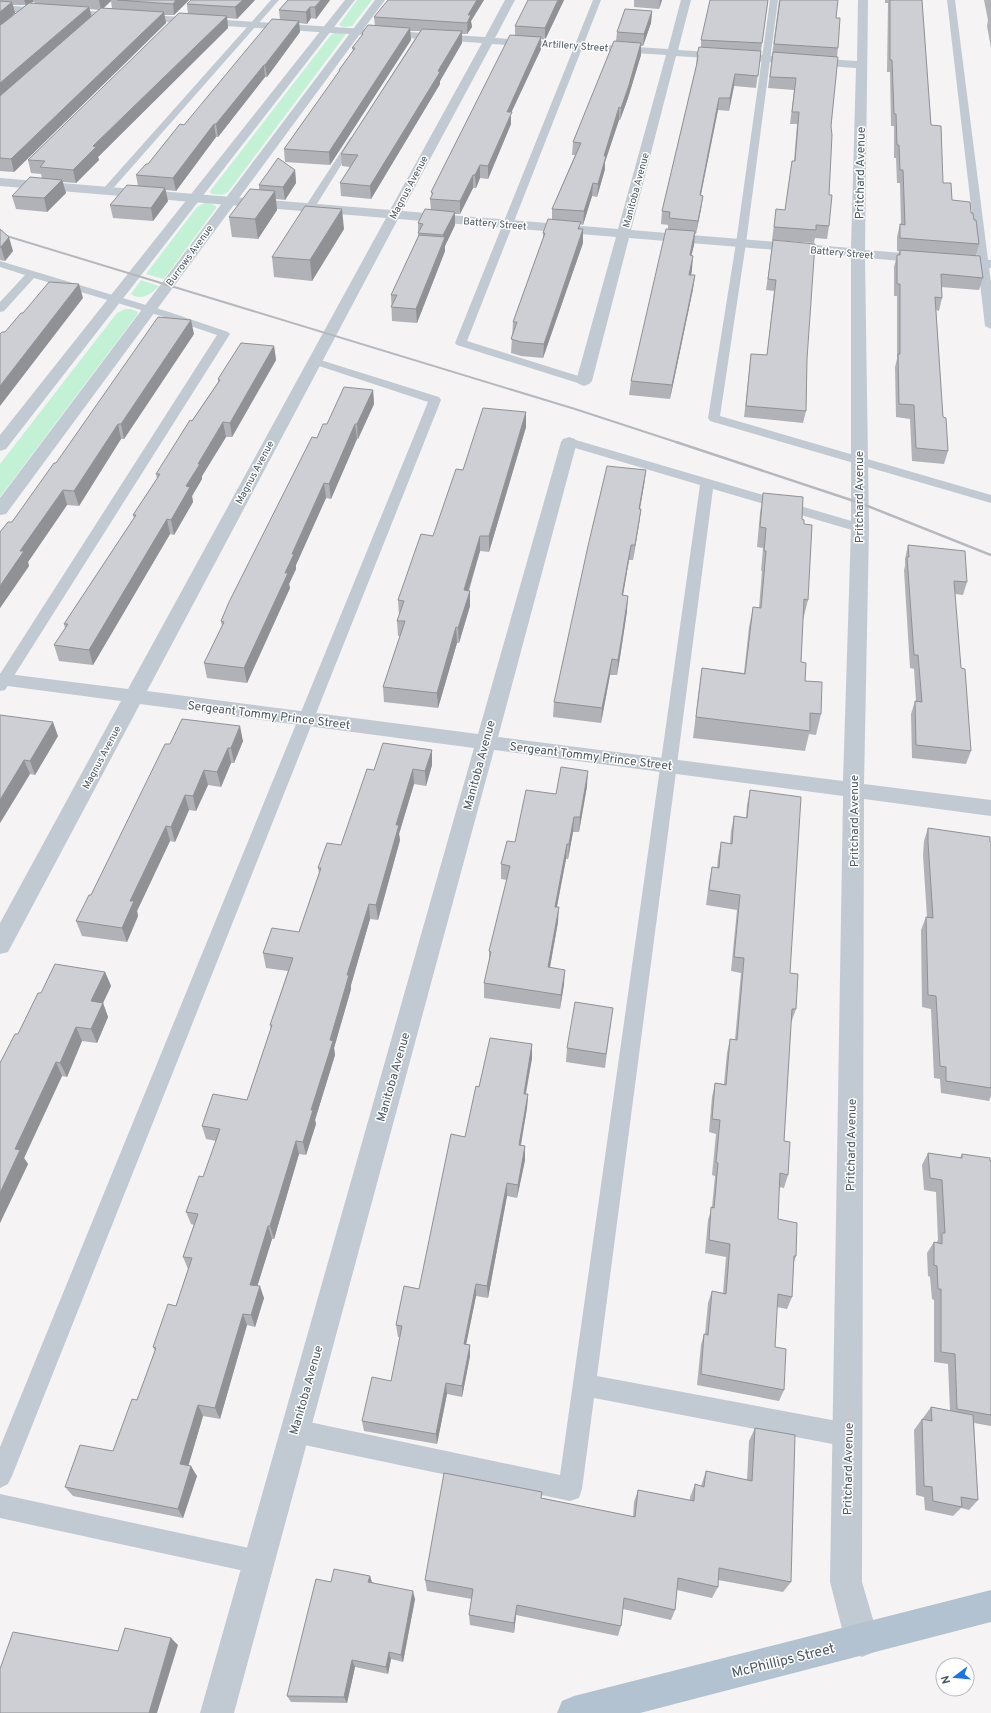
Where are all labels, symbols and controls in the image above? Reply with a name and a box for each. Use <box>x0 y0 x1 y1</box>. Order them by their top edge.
street label: Artillery Street <box>541 38 609 55</box>
street label: Pritchard Avenue <box>852 127 870 219</box>
street label: Manitoba Avenue <box>620 152 653 229</box>
street label: Magnus Avenue <box>387 154 432 222</box>
street label: Battery Street <box>463 215 527 234</box>
street label: Burrows Avenue <box>164 223 217 289</box>
street label: Battery Street <box>810 244 874 263</box>
street label: Magnus Avenue <box>233 439 278 507</box>
street label: Pritchard Avenue <box>852 451 868 543</box>
street label: Sergeant Tommy Prince Street <box>187 698 351 734</box>
street label: Manitoba Avenue <box>460 719 500 812</box>
street label: Magnus Avenue <box>80 724 125 792</box>
street label: Sergeant Tommy Prince Street <box>509 739 673 775</box>
street label: Pritchard Avenue <box>847 775 863 867</box>
street label: Manitoba Avenue <box>374 1031 414 1124</box>
street label: Pritchard Avenue <box>843 1099 861 1191</box>
street label: Manitoba Avenue <box>287 1344 327 1437</box>
street label: Pritchard Avenue <box>840 1423 858 1515</box>
street label: McPhillips Street <box>730 1640 837 1682</box>
north arrow <box>935 1657 975 1697</box>
text: N <box>939 1674 954 1685</box>

